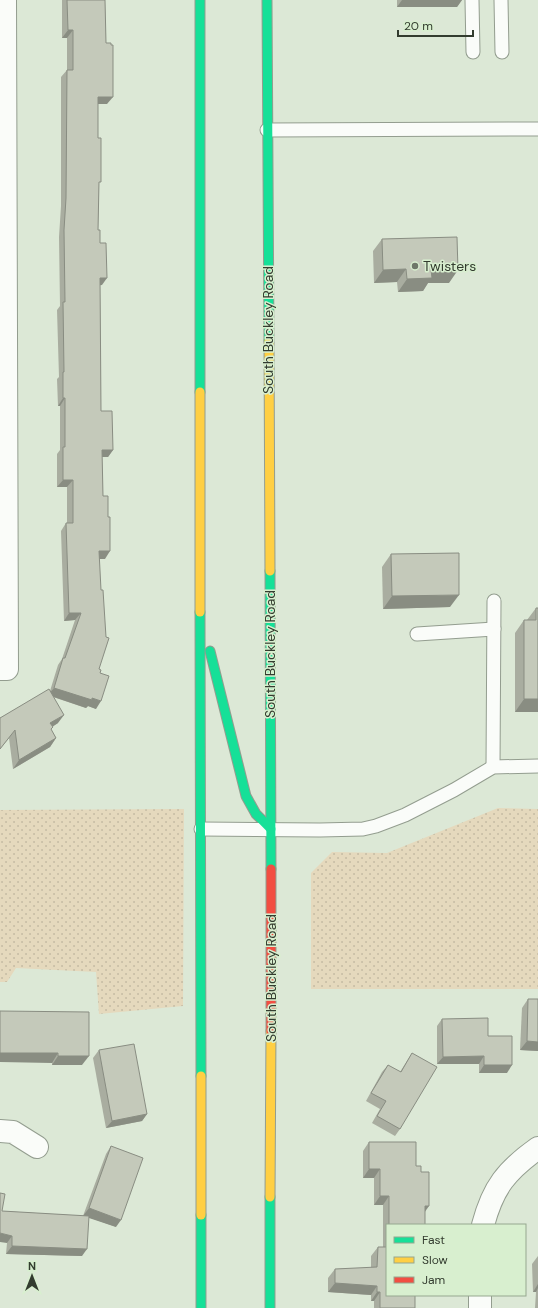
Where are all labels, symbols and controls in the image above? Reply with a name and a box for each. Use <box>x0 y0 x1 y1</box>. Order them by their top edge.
scale bar <box>398 12 473 38</box>
text: 20 m <box>404 18 433 34</box>
place label: Twisters <box>423 257 476 275</box>
marker: Twisters <box>410 261 420 271</box>
street label: South Buckley Road <box>259 266 277 394</box>
street label: South Buckley Road <box>261 590 279 718</box>
street label: South Buckley Road <box>262 914 280 1042</box>
legend <box>386 1224 526 1296</box>
text: Fast <box>422 1232 445 1248</box>
text: Slow <box>422 1252 448 1268</box>
north arrow <box>12 1256 52 1296</box>
text: N <box>28 1259 36 1273</box>
text: Jam <box>422 1272 445 1288</box>

